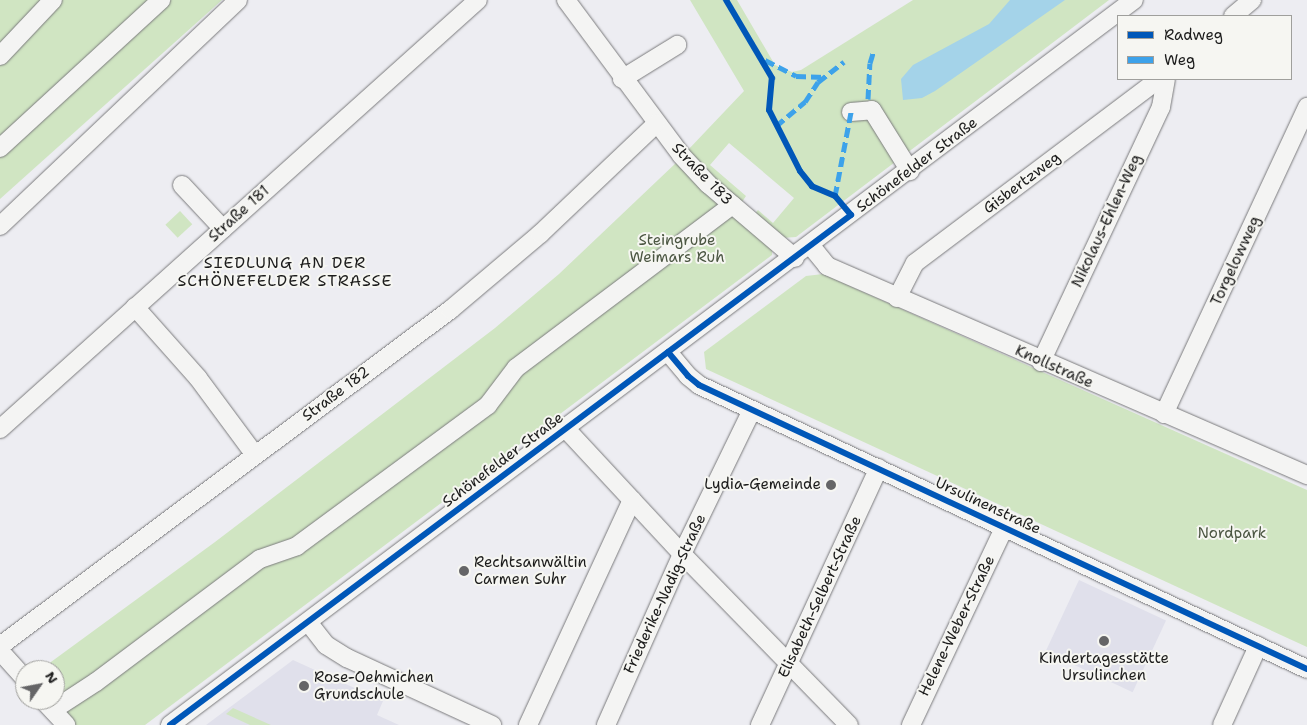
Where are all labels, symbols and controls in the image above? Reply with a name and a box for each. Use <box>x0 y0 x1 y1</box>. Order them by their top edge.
legend <box>1117 15 1292 80</box>
text: Radweg <box>1164 25 1223 45</box>
text: Weg <box>1164 50 1195 70</box>
street label: Schönefelder Straße <box>853 114 981 216</box>
street label: Straße 183 <box>668 139 736 209</box>
street label: Gisbertzweg <box>980 148 1064 218</box>
street label: Nikolaus-Ehlen-Weg <box>1068 152 1146 290</box>
street label: Straße 181 <box>205 182 273 246</box>
street label: Torgelowweg <box>1207 213 1265 309</box>
park label: Steingrube Weimars Ruh <box>629 231 725 266</box>
district label: SIEDLUNG AN DER SCHÖNEFELDER STRASSE <box>175 253 395 291</box>
street label: Knollstraße <box>1012 342 1096 392</box>
street label: Straße 182 <box>299 363 373 425</box>
street label: Schönefelder Straße <box>439 409 567 511</box>
street label: Ursulinenstraße <box>932 474 1044 538</box>
place label: Lydia-Gemeinde <box>704 476 821 494</box>
marker: Lydia-Gemeinde <box>825 479 837 491</box>
street label: Friederike-Nadig-Straße <box>620 511 710 677</box>
street label: Elisabeth-Selbert-Straße <box>775 513 865 681</box>
park label: Nordpark <box>1198 525 1266 543</box>
place label: Rechtsanwältin Carmen Suhr <box>474 553 587 588</box>
street label: Helene-Weber-Straße <box>915 553 999 699</box>
marker: Rechtsanwältin Carmen Suhr <box>458 565 470 577</box>
marker: Kindertagesstätte Ursulinchen <box>1098 635 1110 647</box>
place label: Kindertagesstätte Ursulinchen <box>1039 649 1169 684</box>
north arrow <box>15 660 65 710</box>
text: N <box>41 668 62 687</box>
place label: Rose-Oehmichen Grundschule <box>314 668 434 703</box>
marker: Rose-Oehmichen Grundschule <box>298 680 310 692</box>

